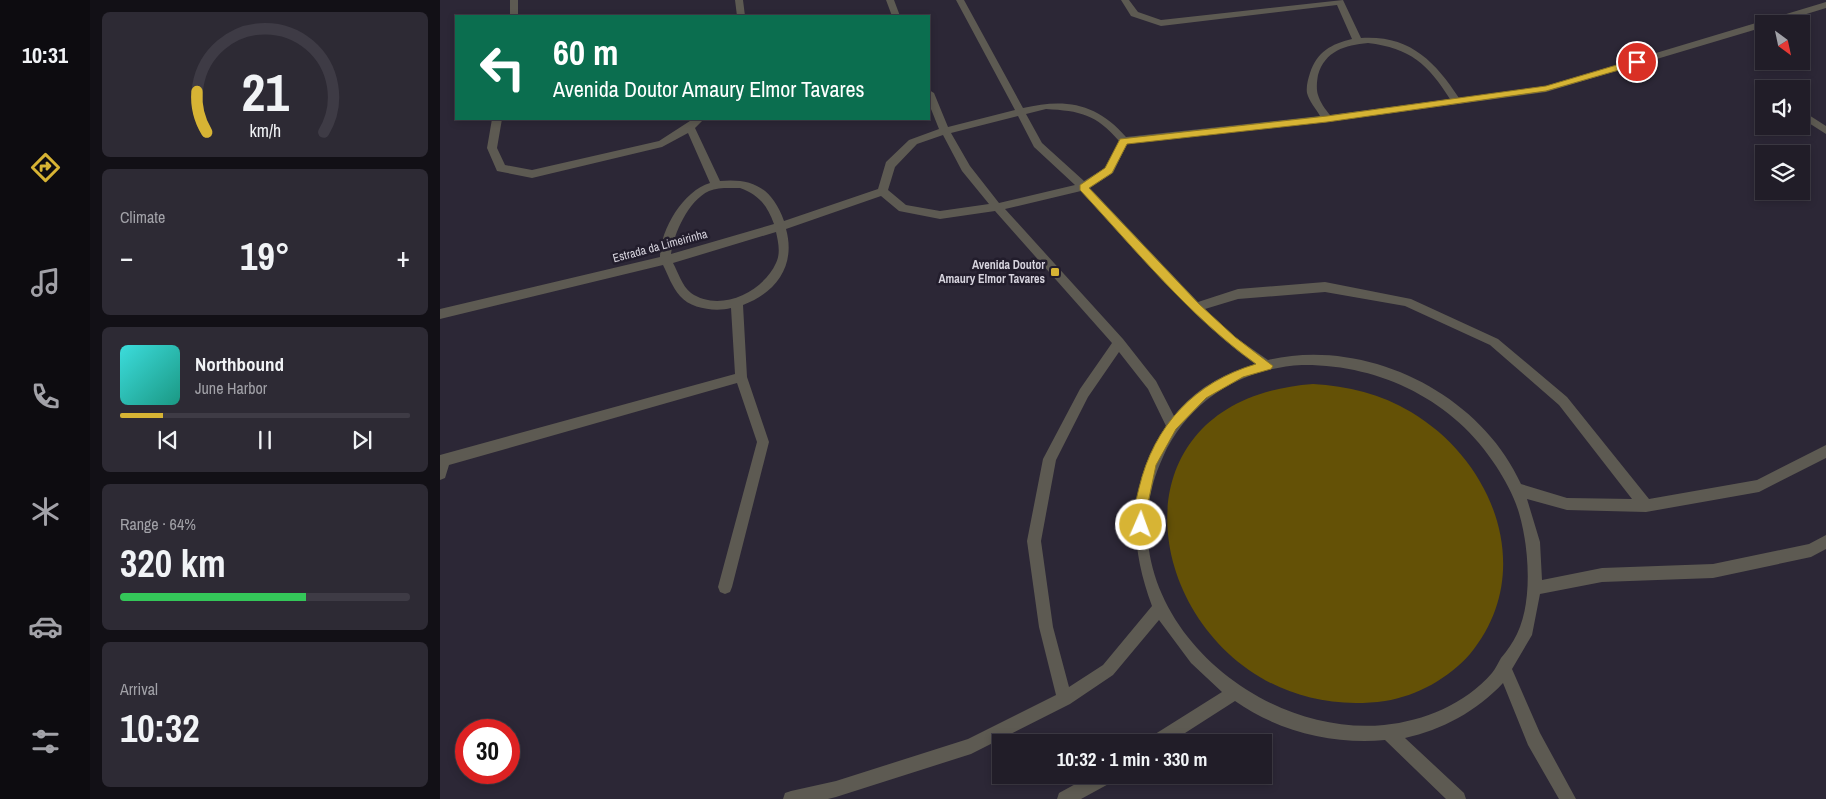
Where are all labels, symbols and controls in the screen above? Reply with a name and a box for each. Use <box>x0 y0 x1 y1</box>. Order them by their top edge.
north arrow <box>1755 15 1810 70</box>
map controls <box>1755 15 1810 200</box>
text: 60 m <box>553 29 618 76</box>
icon: left <box>470 35 535 100</box>
text: 10:31 <box>22 40 68 70</box>
pin <box>1616 41 1658 83</box>
icon: arrive <box>1623 48 1651 76</box>
text: 21 <box>241 57 289 127</box>
text: Avenida Doutor Amaury Elmor Tavares <box>553 74 865 104</box>
button: sound <box>1755 80 1810 135</box>
text: km/h <box>249 119 281 143</box>
button: layers <box>1755 145 1810 200</box>
icon: directions <box>28 150 63 185</box>
text: Climate <box>120 206 165 228</box>
street label: Estrada da Limeirinha <box>611 226 710 266</box>
text: 19° <box>240 231 290 282</box>
text: − <box>120 238 133 276</box>
text: + <box>397 238 410 276</box>
place label: Avenida Doutor Amaury Elmor Tavares <box>939 257 1046 287</box>
icon: music <box>28 265 63 300</box>
marker: Avenida Doutor Amaury Elmor Tavares <box>1049 266 1061 278</box>
text: Northbound <box>195 351 284 377</box>
text: June Harbor <box>195 377 267 399</box>
icon: phone <box>28 379 63 414</box>
icon: previous <box>154 426 182 454</box>
icon: pause <box>251 426 279 454</box>
icon: next <box>348 426 376 454</box>
icon: climate <box>28 494 63 529</box>
position arrow <box>1114 498 1166 550</box>
text: Range · 64% <box>120 513 196 535</box>
text: 320 km <box>120 538 226 589</box>
icon: car <box>28 609 63 644</box>
text: Arrival <box>120 678 158 700</box>
text: 10:32 <box>120 703 200 754</box>
speed limit sign: 30 <box>455 719 520 784</box>
icon: filters <box>28 724 63 759</box>
text: 10:32 · 1 min · 330 m <box>1057 746 1207 772</box>

